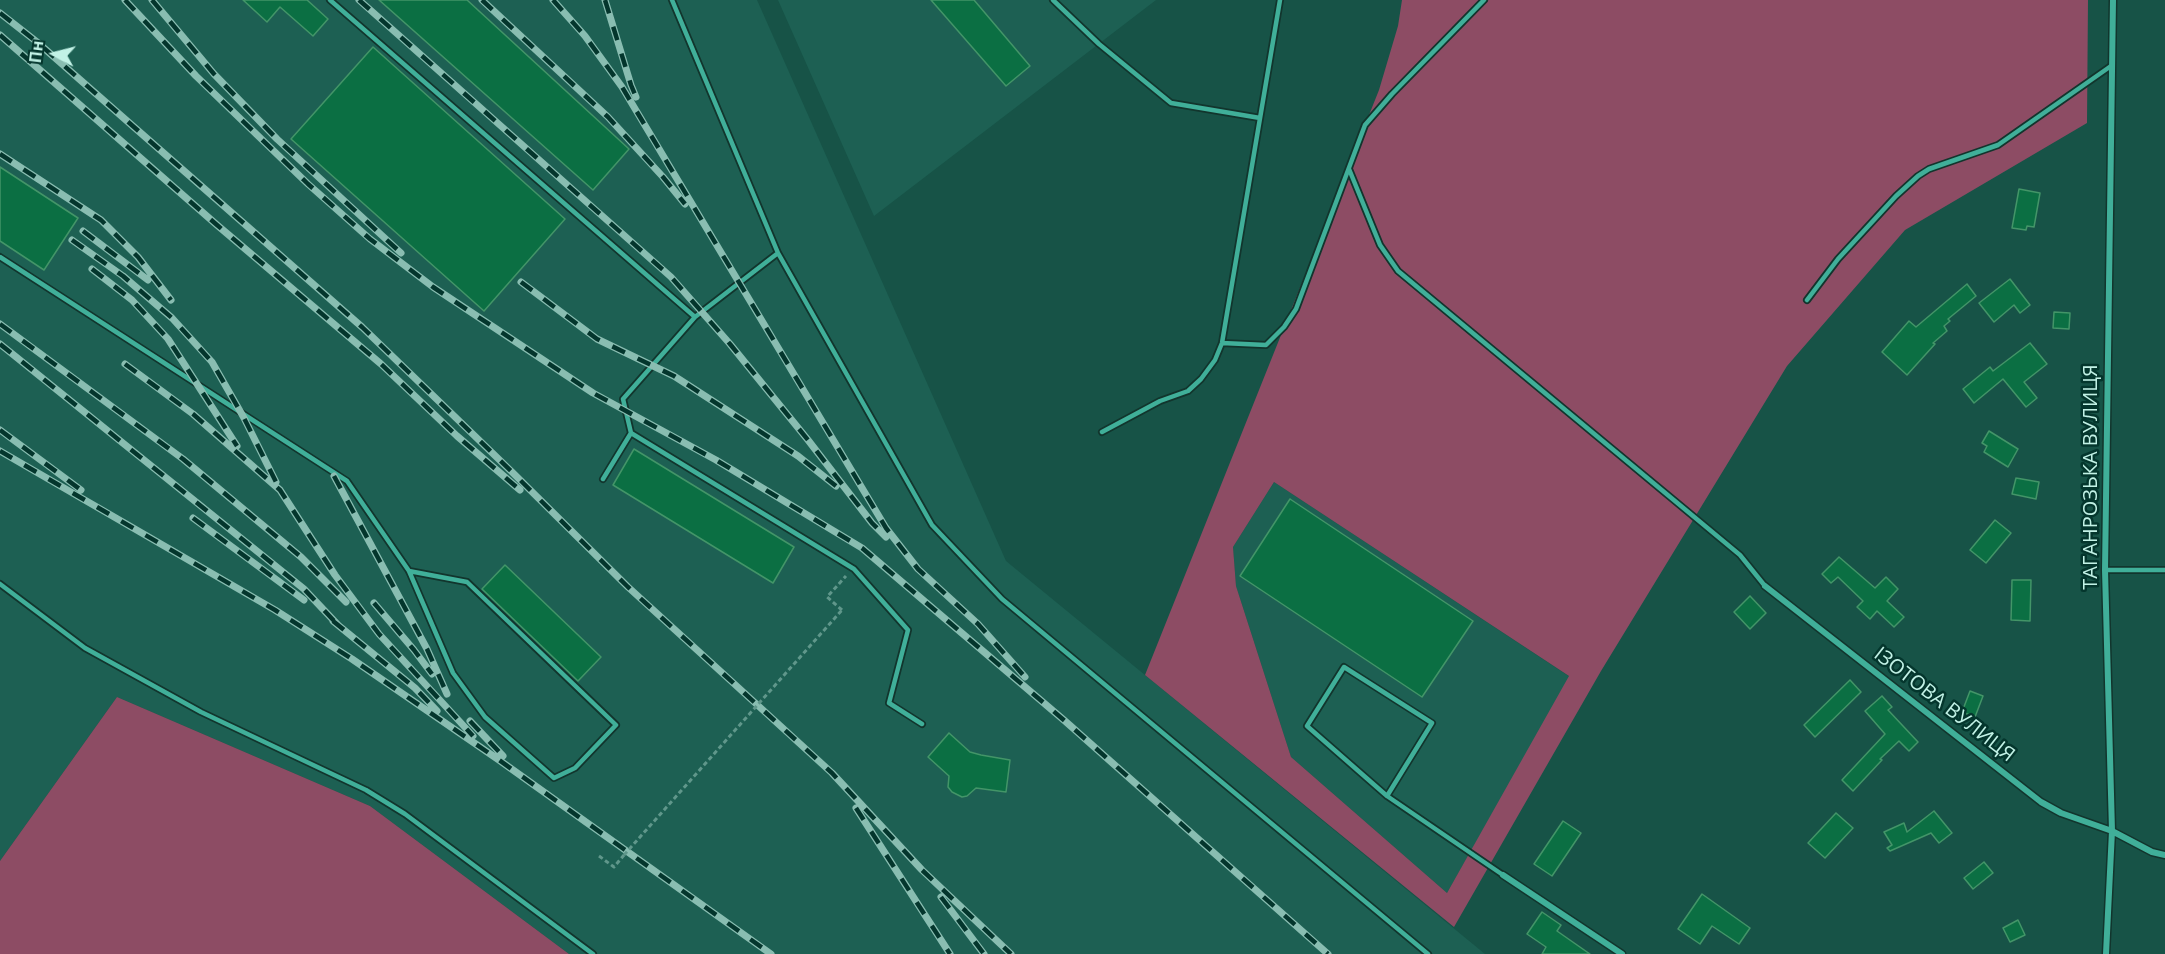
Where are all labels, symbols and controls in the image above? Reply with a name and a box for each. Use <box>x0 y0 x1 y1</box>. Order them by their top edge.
north arrow <box>24 24 84 84</box>
text: Пн <box>24 39 48 64</box>
street label: ТАГАНРОЗЬКА ВУЛИЦЯ <box>2079 364 2103 590</box>
street label: ІЗОТОВА ВУЛИЦЯ <box>1869 643 2019 767</box>

